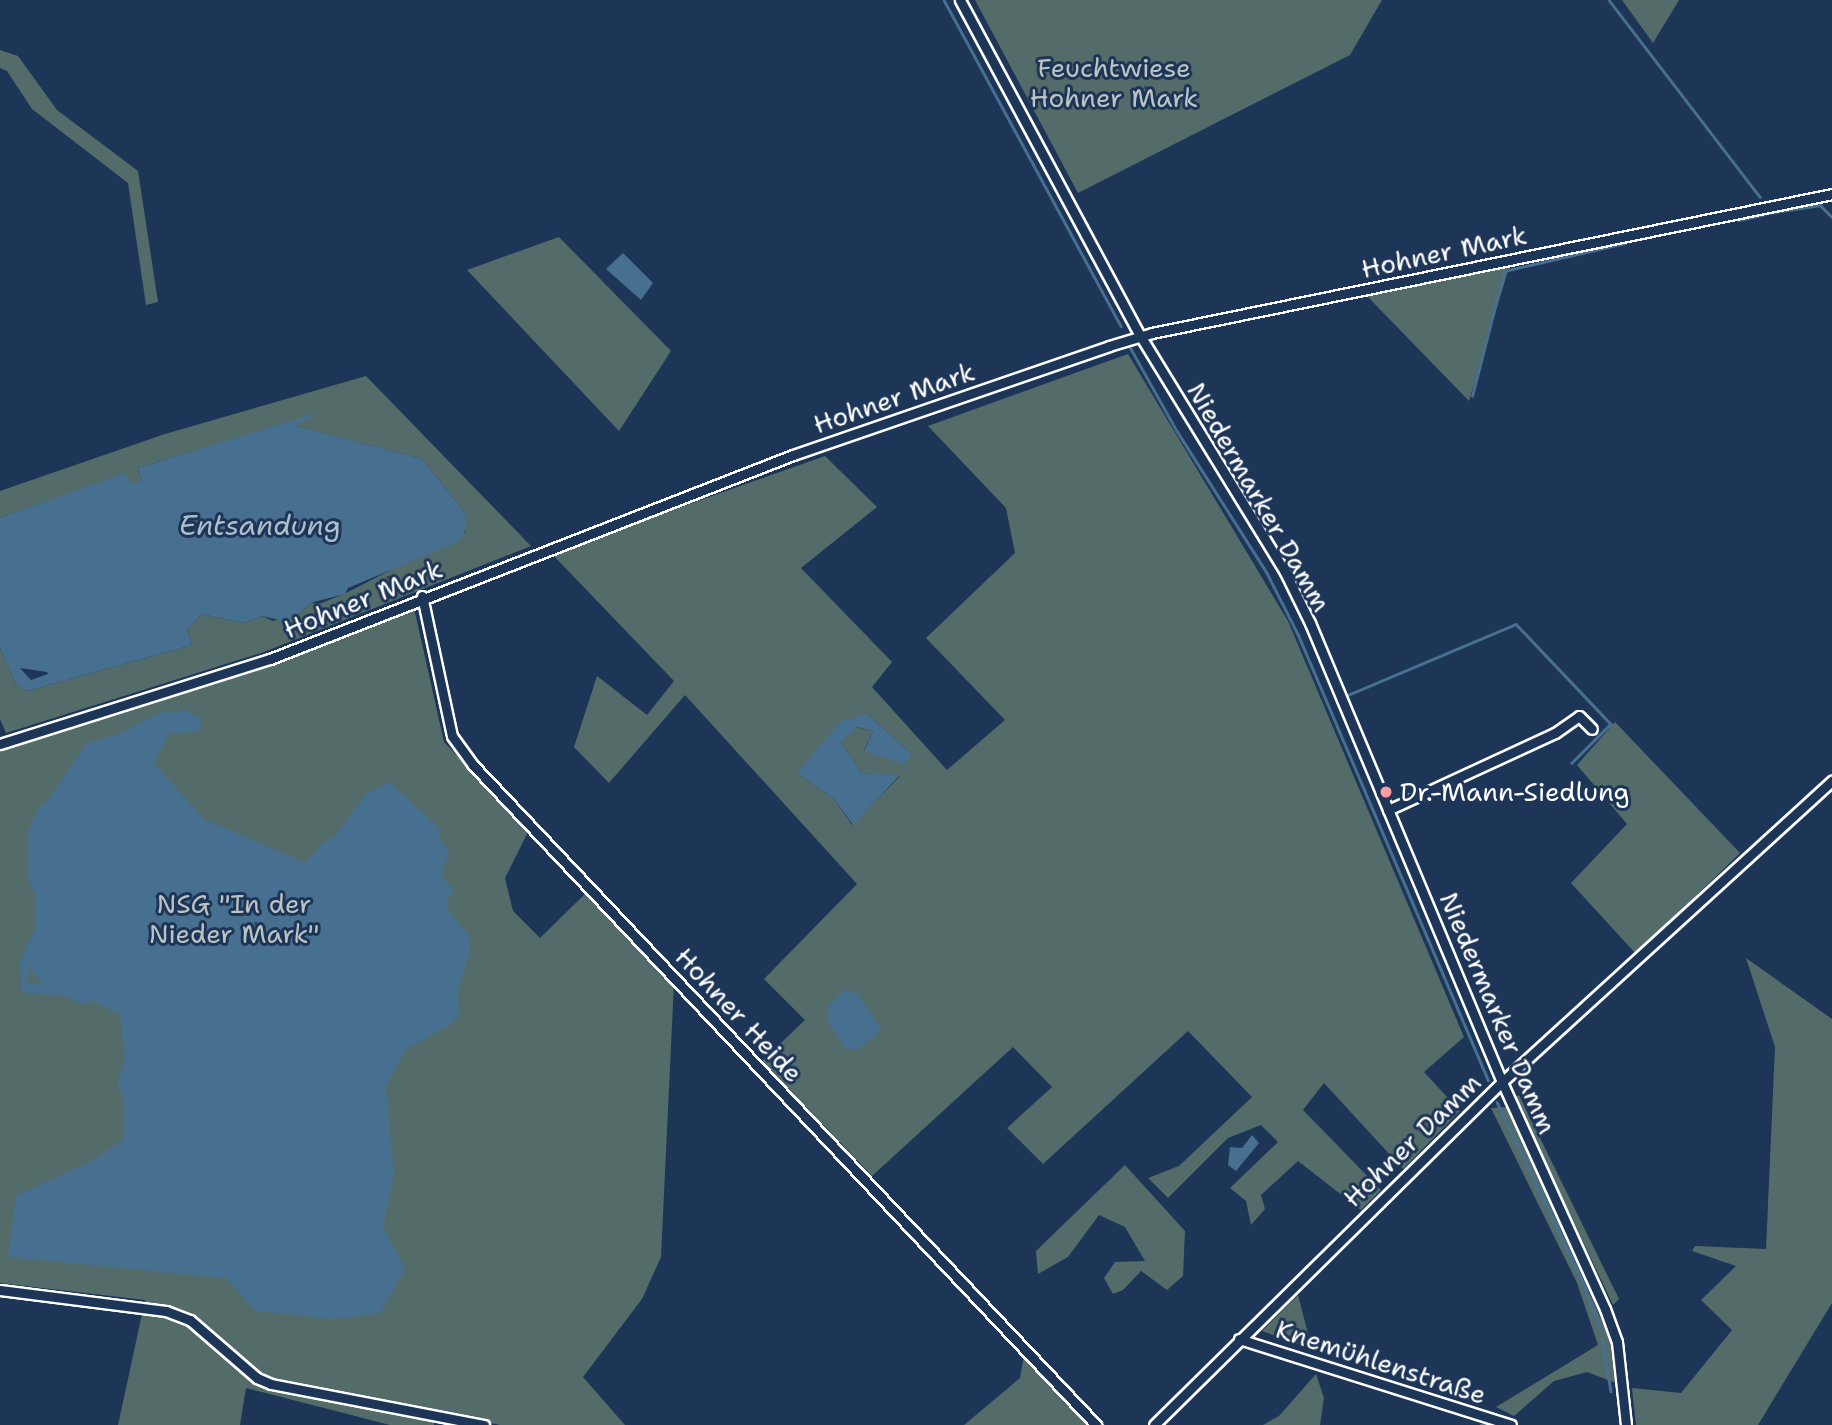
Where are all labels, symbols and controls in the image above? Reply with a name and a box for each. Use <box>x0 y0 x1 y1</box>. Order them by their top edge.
park label: Feuchtwiese Hohner Mark <box>1030 52 1198 114</box>
street label: Hohner Mark <box>1358 219 1530 285</box>
street label: Hohner Mark <box>809 356 979 440</box>
street label: Niedermarker Damm <box>1181 377 1337 617</box>
water label: Entsandung <box>179 508 341 542</box>
street label: Hohner Mark <box>279 553 447 645</box>
place label: Dr.-Mann-Siedlung <box>1400 776 1630 808</box>
marker: Dr.-Mann-Siedlung <box>1378 784 1394 800</box>
street label: Niedermarker Damm <box>1433 887 1563 1139</box>
park label: NSG "In der Nieder Mark" <box>149 888 319 950</box>
street label: Hohner Heide <box>669 941 809 1089</box>
street label: Hohner Damm <box>1337 1067 1487 1213</box>
street label: Knemühlenstraße <box>1272 1313 1490 1411</box>

